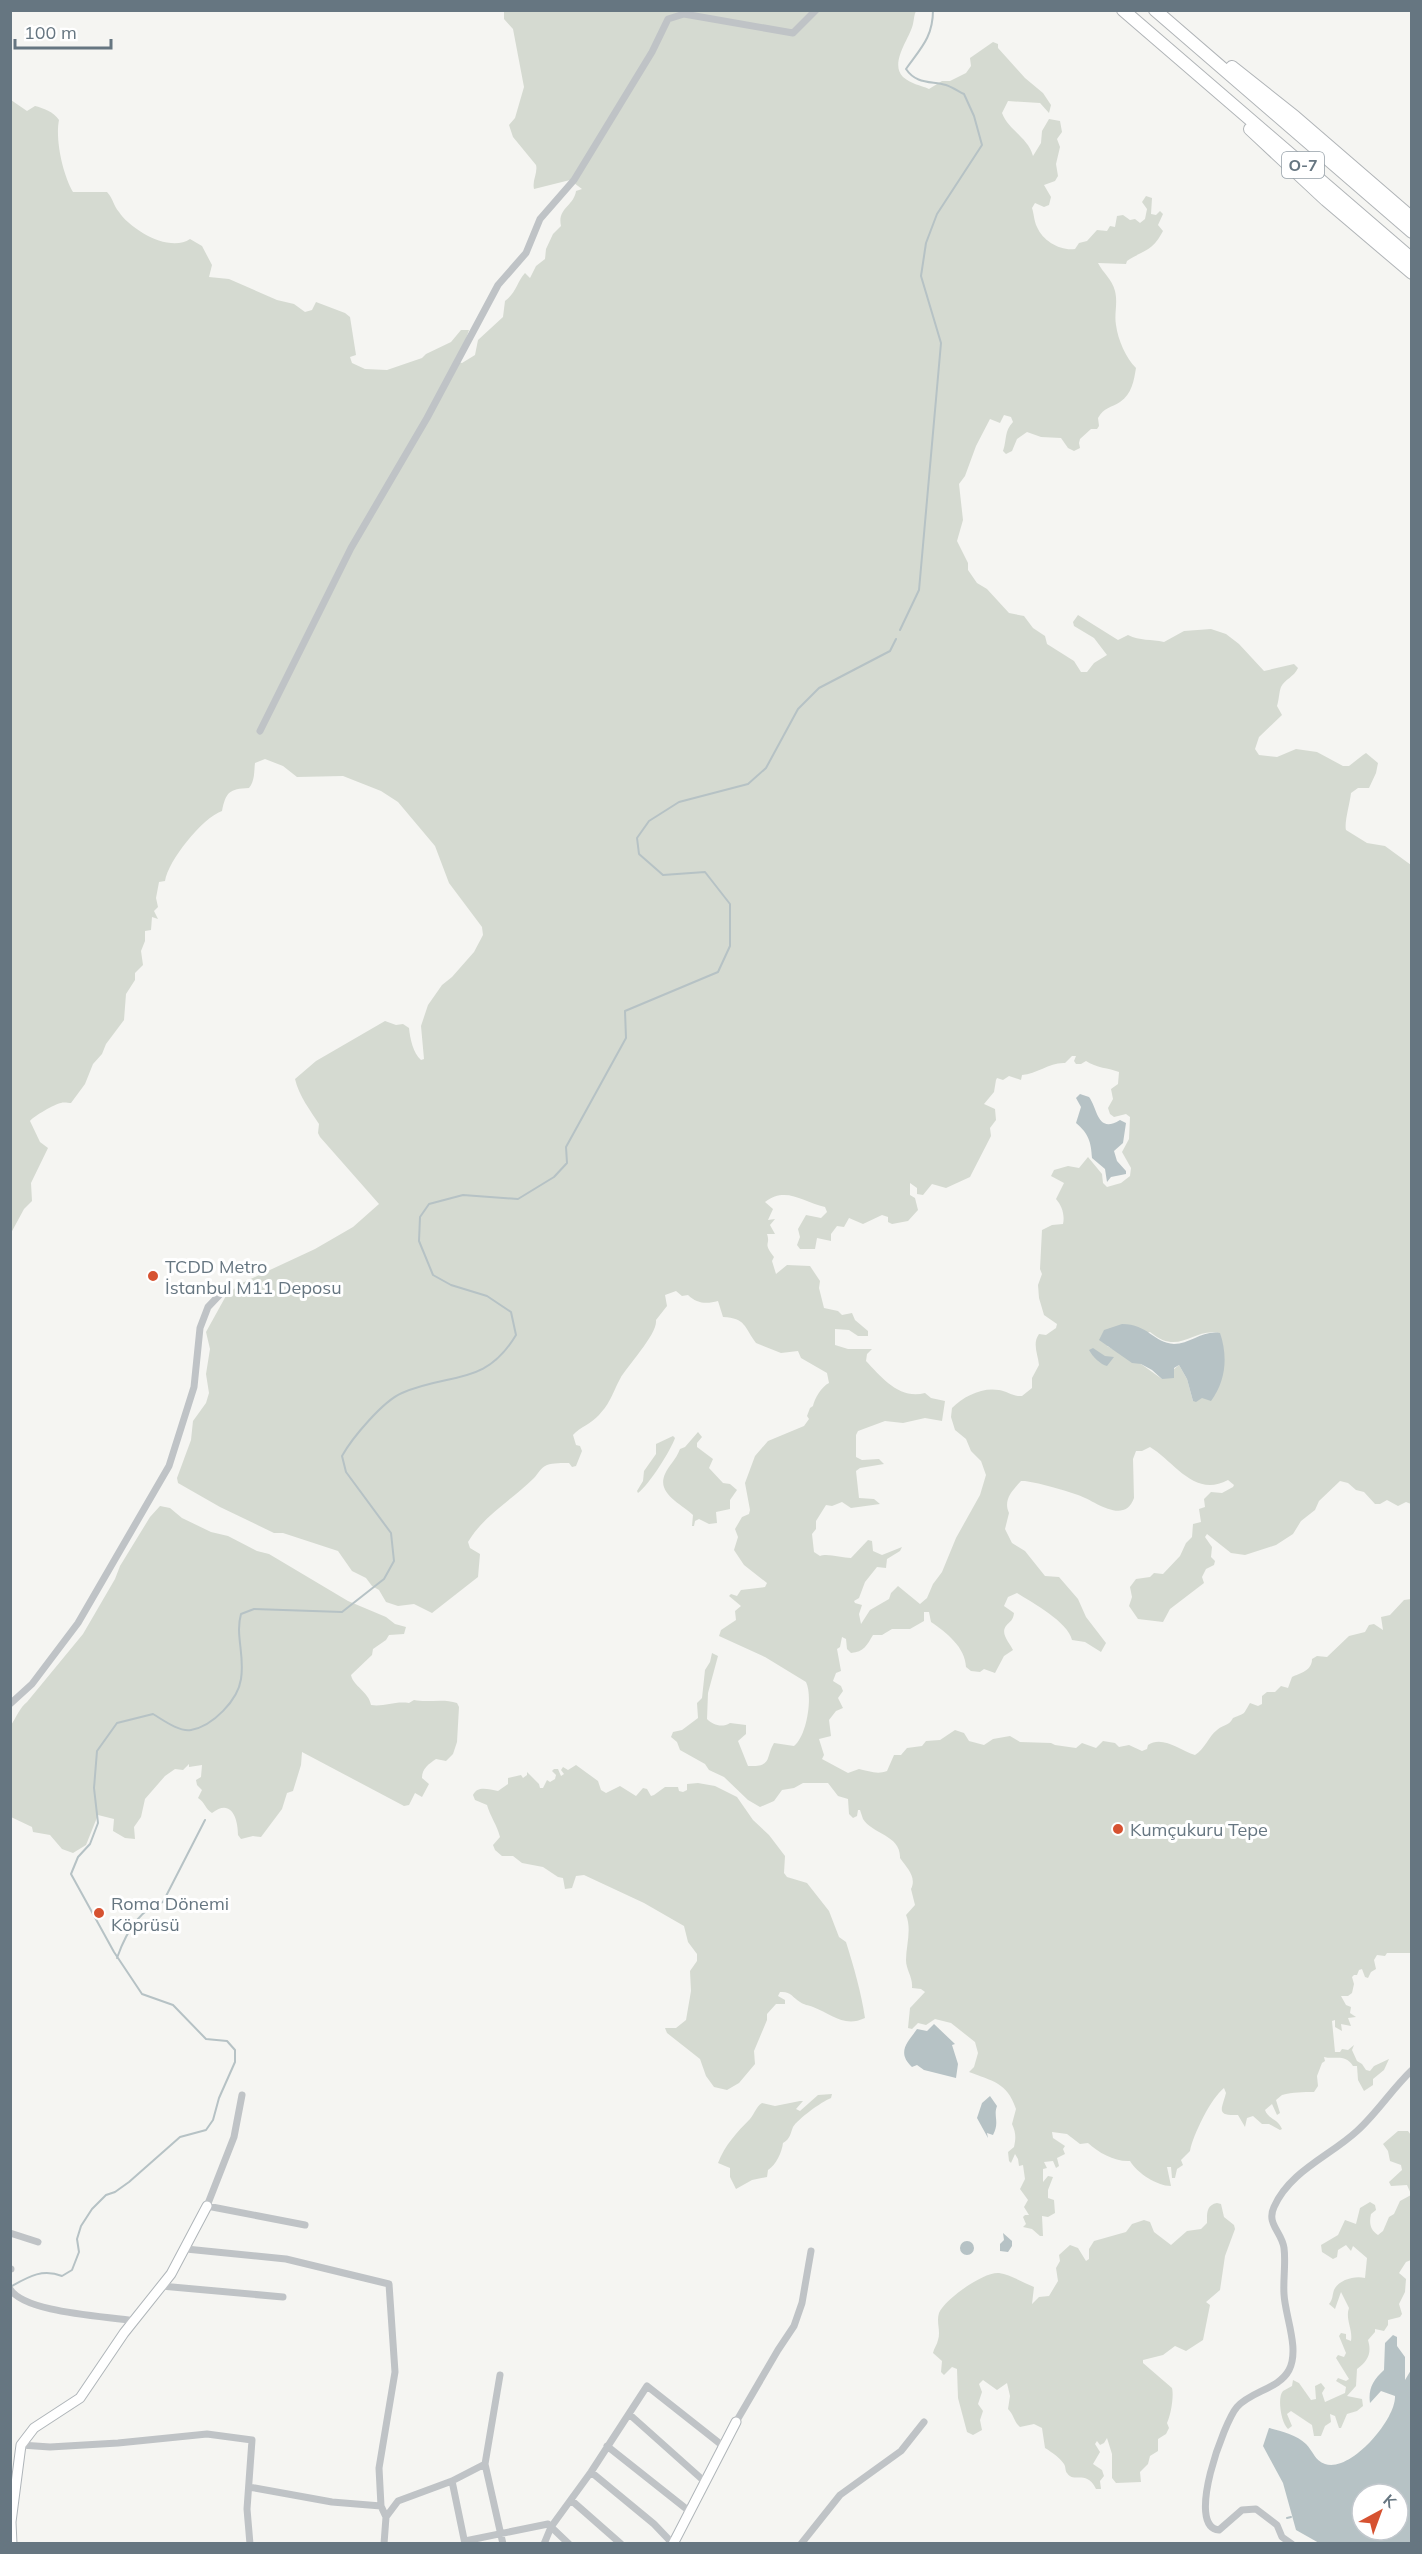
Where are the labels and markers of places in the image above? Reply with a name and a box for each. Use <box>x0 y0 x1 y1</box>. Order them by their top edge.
place label: TCDD Metro İstanbul M11 Deposu <box>165 1255 342 1299</box>
marker: TCDD Metro İstanbul M11 Deposu <box>146 1269 160 1283</box>
place label: Kumçukuru Tepe <box>1130 1818 1268 1841</box>
marker: Kumçukuru Tepe <box>1111 1822 1125 1836</box>
place label: Roma Dönemi Köprüsü <box>111 1892 229 1936</box>
marker: Roma Dönemi Köprüsü <box>92 1906 106 1920</box>

